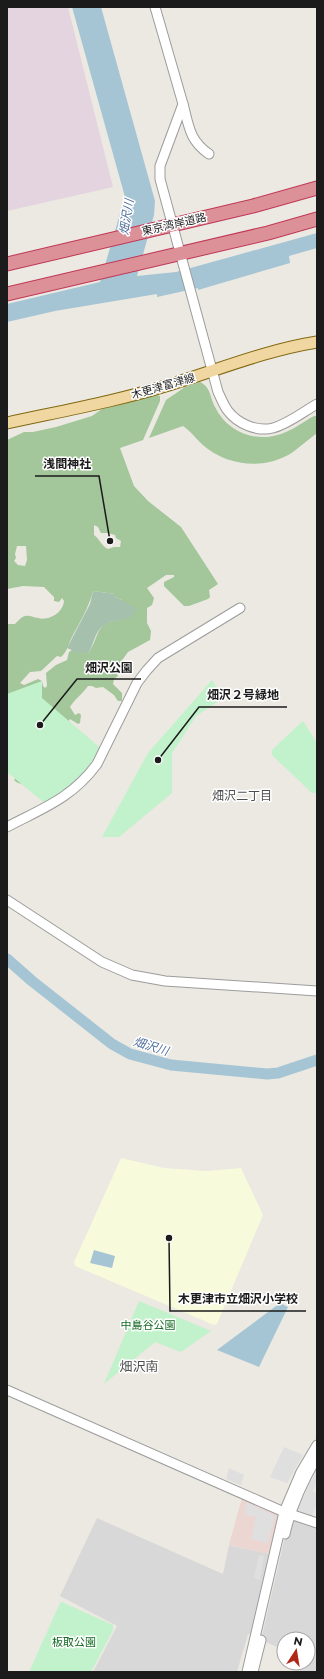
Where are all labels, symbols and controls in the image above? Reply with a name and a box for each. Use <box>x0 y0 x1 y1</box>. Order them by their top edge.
water label: 畑沢川 <box>116 196 137 236</box>
street label: 東京湾岸道路 <box>140 210 208 238</box>
street label: 木更津富津線 <box>129 370 197 402</box>
callout: 浅間神社 <box>35 452 99 476</box>
text: 浅間神社 <box>43 456 91 471</box>
callout: 畑沢公園 <box>77 655 141 679</box>
text: 畑沢公園 <box>85 660 133 675</box>
callout: 畑沢２号緑地 <box>199 683 287 707</box>
text: 畑沢２号緑地 <box>207 687 279 702</box>
district label: 畑沢二丁目 <box>212 788 272 803</box>
water label: 畑沢川 <box>132 1034 172 1059</box>
callout: 木更津市立畑沢小学校 <box>170 1287 306 1311</box>
text: 木更津市立畑沢小学校 <box>178 1291 298 1306</box>
park label: 中島谷公園 <box>121 1318 176 1332</box>
district label: 畑沢南 <box>119 1358 159 1374</box>
north arrow <box>276 1631 316 1671</box>
text: N <box>292 1633 304 1649</box>
park label: 板取公園 <box>52 1635 96 1649</box>

